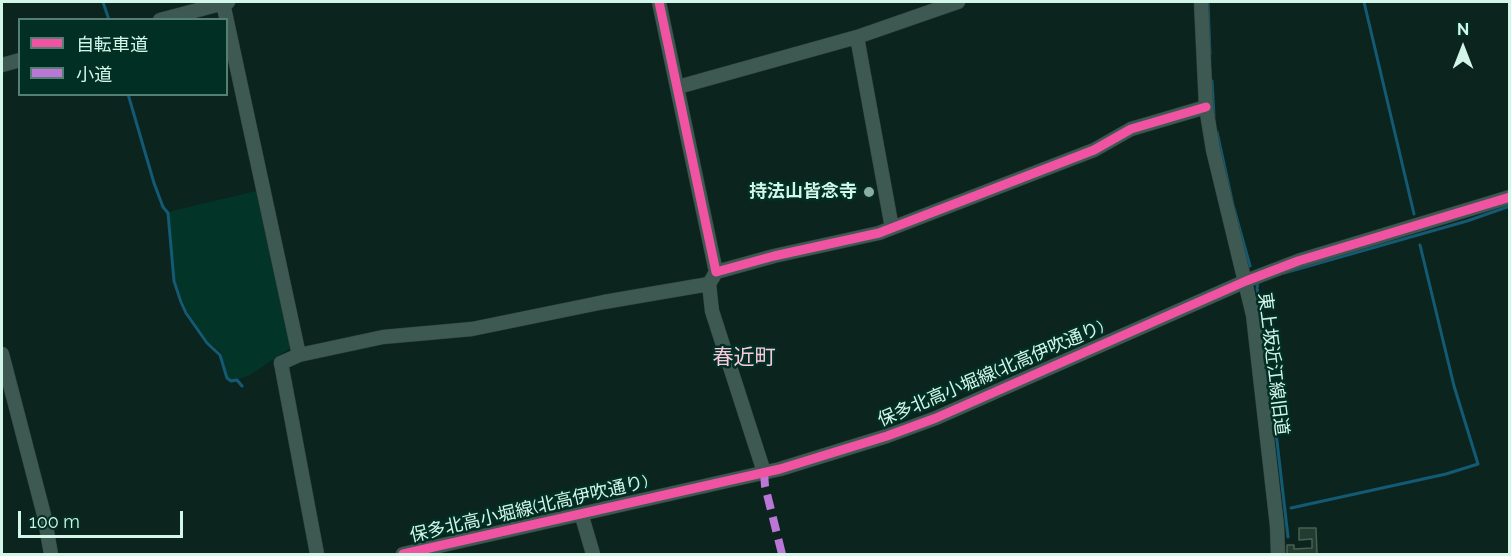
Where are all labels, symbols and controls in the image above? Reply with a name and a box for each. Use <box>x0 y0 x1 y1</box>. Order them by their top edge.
legend <box>18 18 228 96</box>
north arrow <box>1433 18 1493 78</box>
text: N <box>1457 20 1469 39</box>
text: 自転車道 <box>76 34 148 55</box>
text: 小道 <box>76 64 112 85</box>
place label: 持法山皆念寺 <box>749 181 857 203</box>
marker: 持法山皆念寺 <box>862 185 876 199</box>
street label: 東上坂近江線旧道 <box>1254 291 1292 437</box>
street label: 保多北高小堀線(北高伊吹通り) <box>875 316 1107 432</box>
district label: 春近町 <box>713 345 775 371</box>
street label: 保多北高小堀線(北高伊吹通り) <box>408 471 650 547</box>
scale bar <box>21 499 186 537</box>
text: 100 m <box>29 511 80 532</box>

